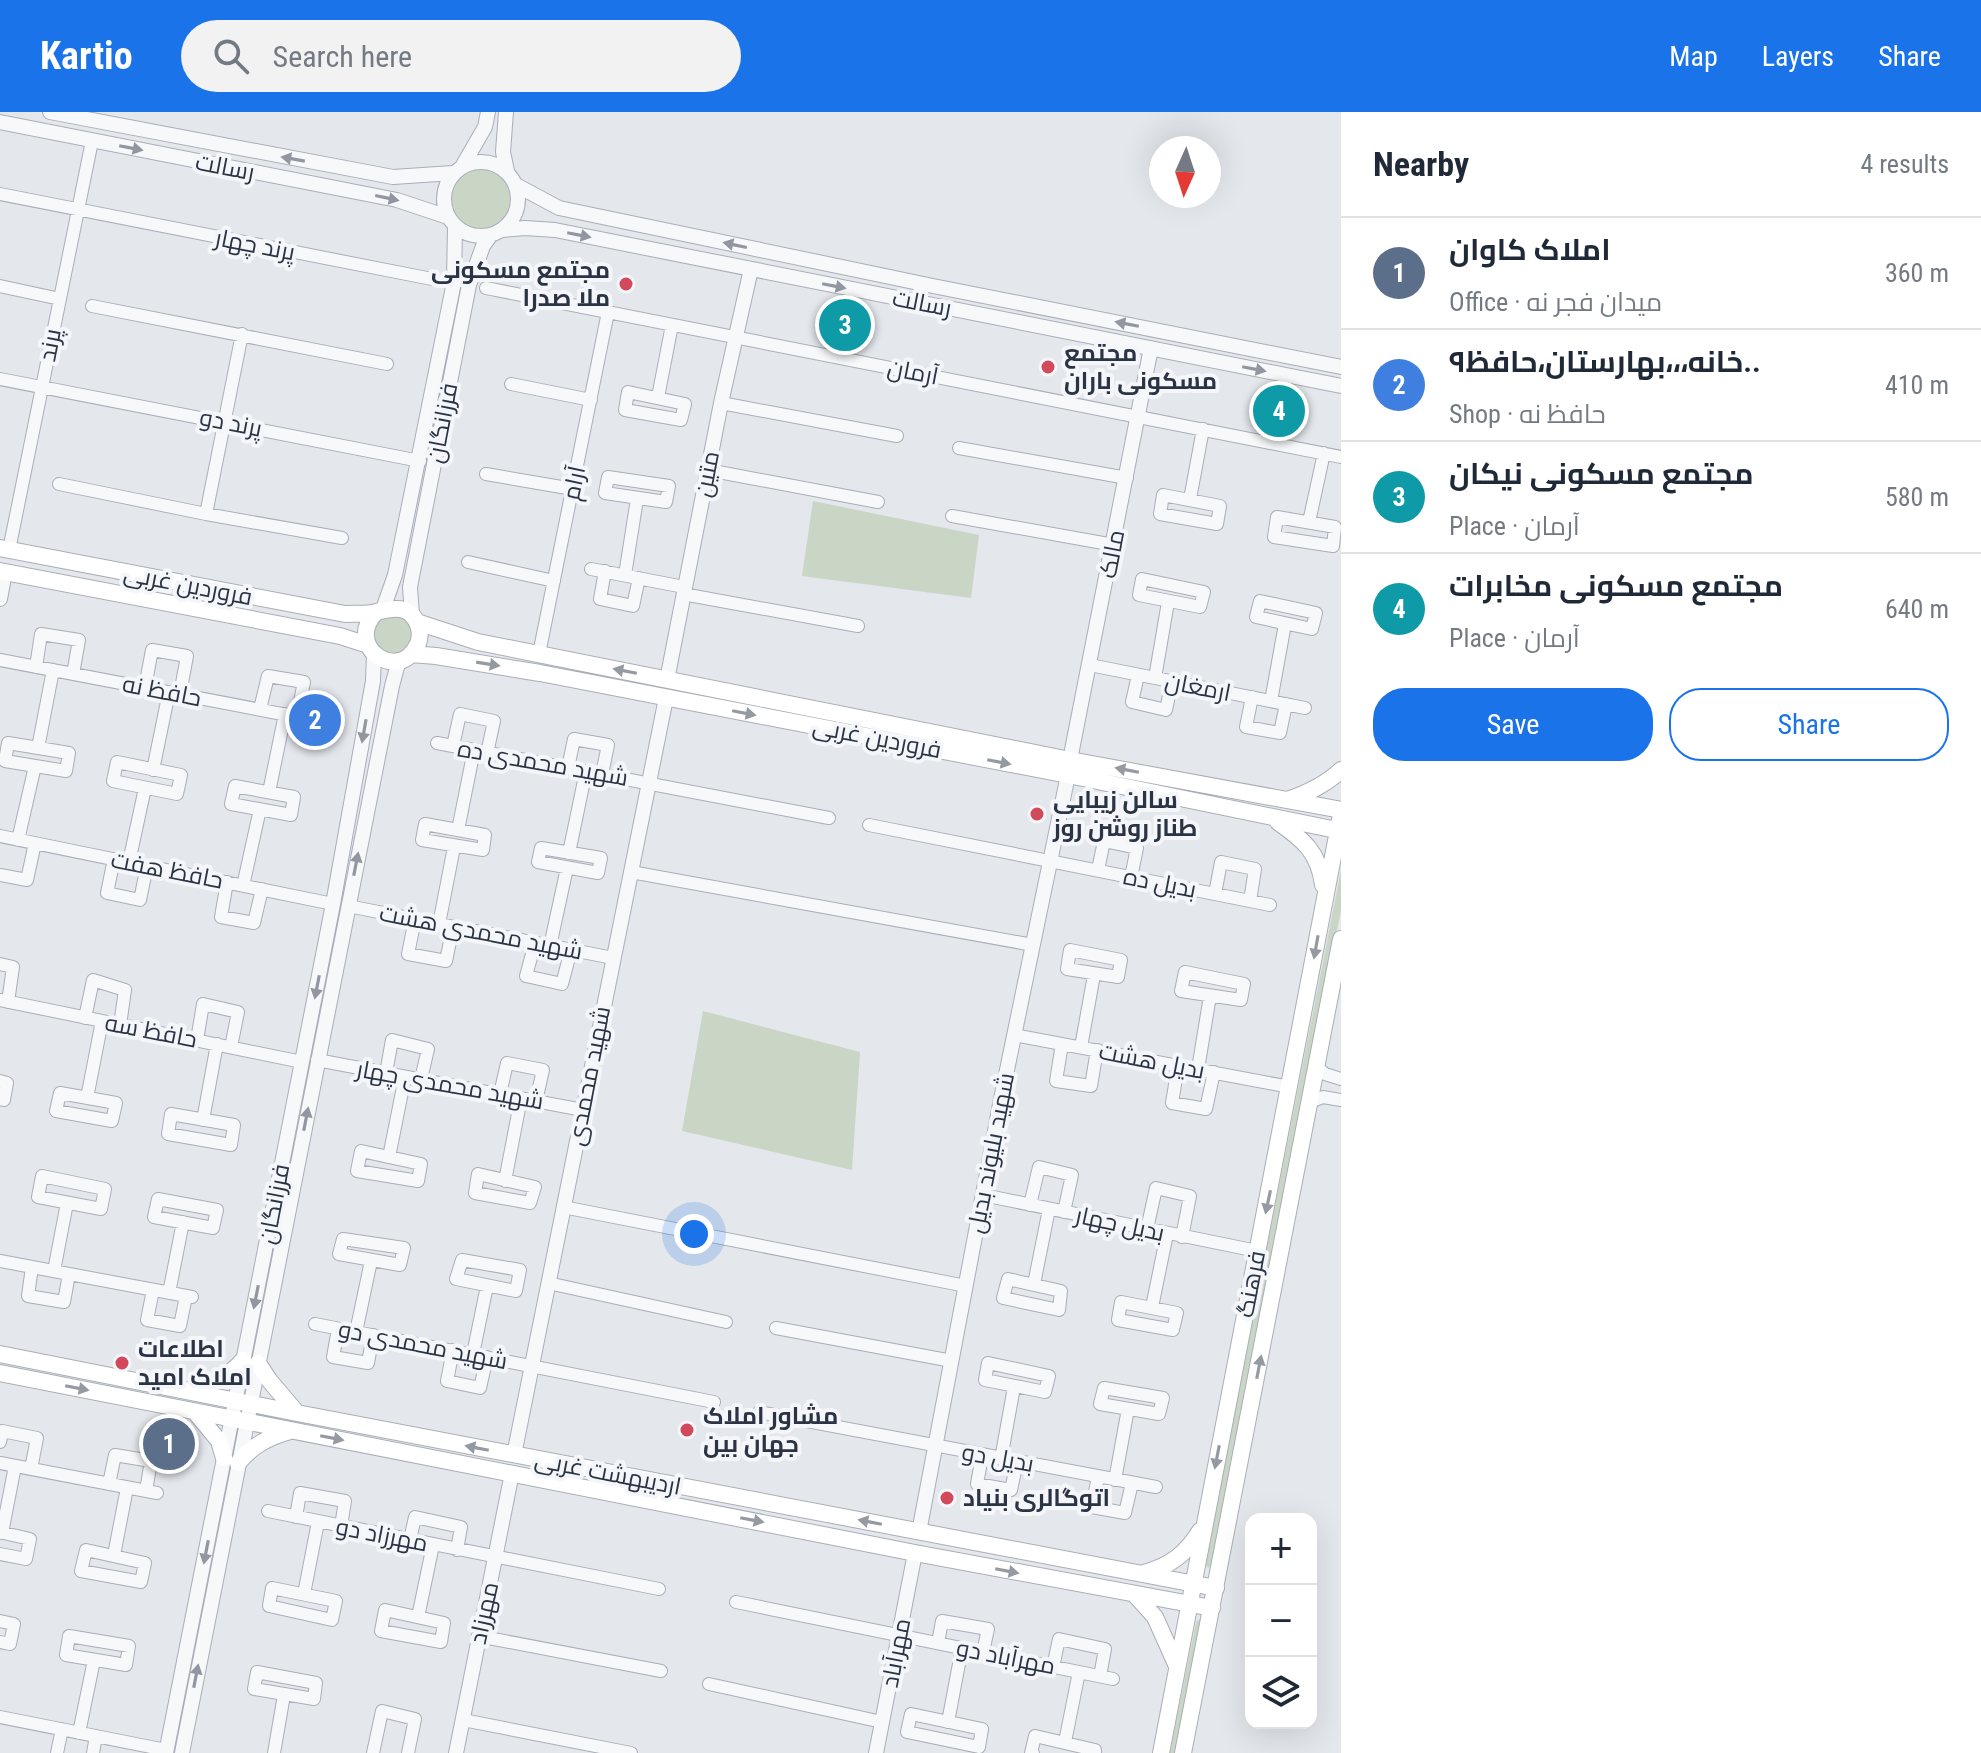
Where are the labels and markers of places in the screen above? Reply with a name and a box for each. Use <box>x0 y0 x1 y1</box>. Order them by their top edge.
place label: مجتمع مسکونی ملا صدرا <box>431 256 610 312</box>
marker: مجتمع مسکونی ملا صدرا <box>617 275 635 293</box>
pin: 3 <box>819 295 871 355</box>
place label: مجتمع مسکونی باران <box>1064 339 1217 395</box>
marker: مجتمع مسکونی باران <box>1039 358 1057 376</box>
pin: 4 <box>1253 381 1305 441</box>
pin: 2 <box>289 690 341 750</box>
place label: سالن زیبایی طناز روشن روز <box>1052 786 1198 842</box>
marker: سالن زیبایی طناز روشن روز <box>1028 805 1046 823</box>
place label: اطلاعات املاک امید <box>138 1335 252 1391</box>
marker: اطلاعات املاک امید <box>113 1354 131 1372</box>
place label: مشاور املاک جهان بین <box>703 1402 838 1458</box>
pin: 1 <box>143 1414 195 1474</box>
marker: مشاور املاک جهان بین <box>678 1421 696 1439</box>
place label: اتوگالری بنیاد <box>963 1484 1110 1512</box>
marker: اتوگالری بنیاد <box>938 1489 956 1507</box>

